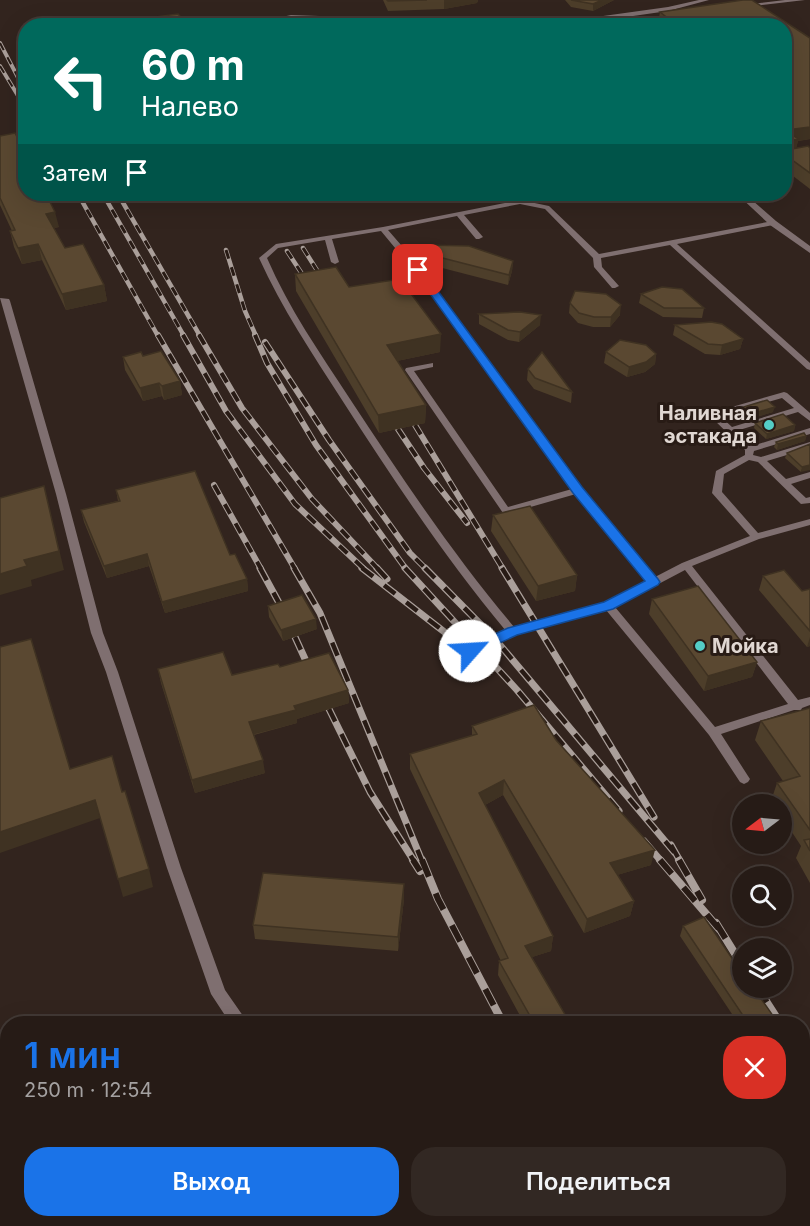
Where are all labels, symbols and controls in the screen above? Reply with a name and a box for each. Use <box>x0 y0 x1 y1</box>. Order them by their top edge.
text: 60 m <box>141 39 245 90</box>
icon: left <box>42 42 120 120</box>
text: Налево <box>141 90 239 123</box>
icon: arrive <box>120 156 153 189</box>
text: Затем <box>42 160 108 186</box>
pin <box>392 244 443 295</box>
icon: arrive <box>401 253 434 286</box>
place label: Наливная эстакада <box>659 401 757 448</box>
marker: Наливная эстакада <box>762 418 776 432</box>
position arrow <box>438 619 502 683</box>
place label: Мойка <box>712 634 779 658</box>
marker: Мойка <box>693 639 707 653</box>
north arrow <box>732 794 792 854</box>
map controls <box>732 794 792 998</box>
button: search <box>732 866 792 926</box>
button: layers <box>732 938 792 998</box>
text: 1 мин <box>24 1033 121 1077</box>
button: close <box>723 1036 786 1099</box>
text: 250 m · 12:54 <box>24 1078 152 1102</box>
button: Выход <box>24 1147 399 1216</box>
button: Поделиться <box>411 1147 786 1216</box>

